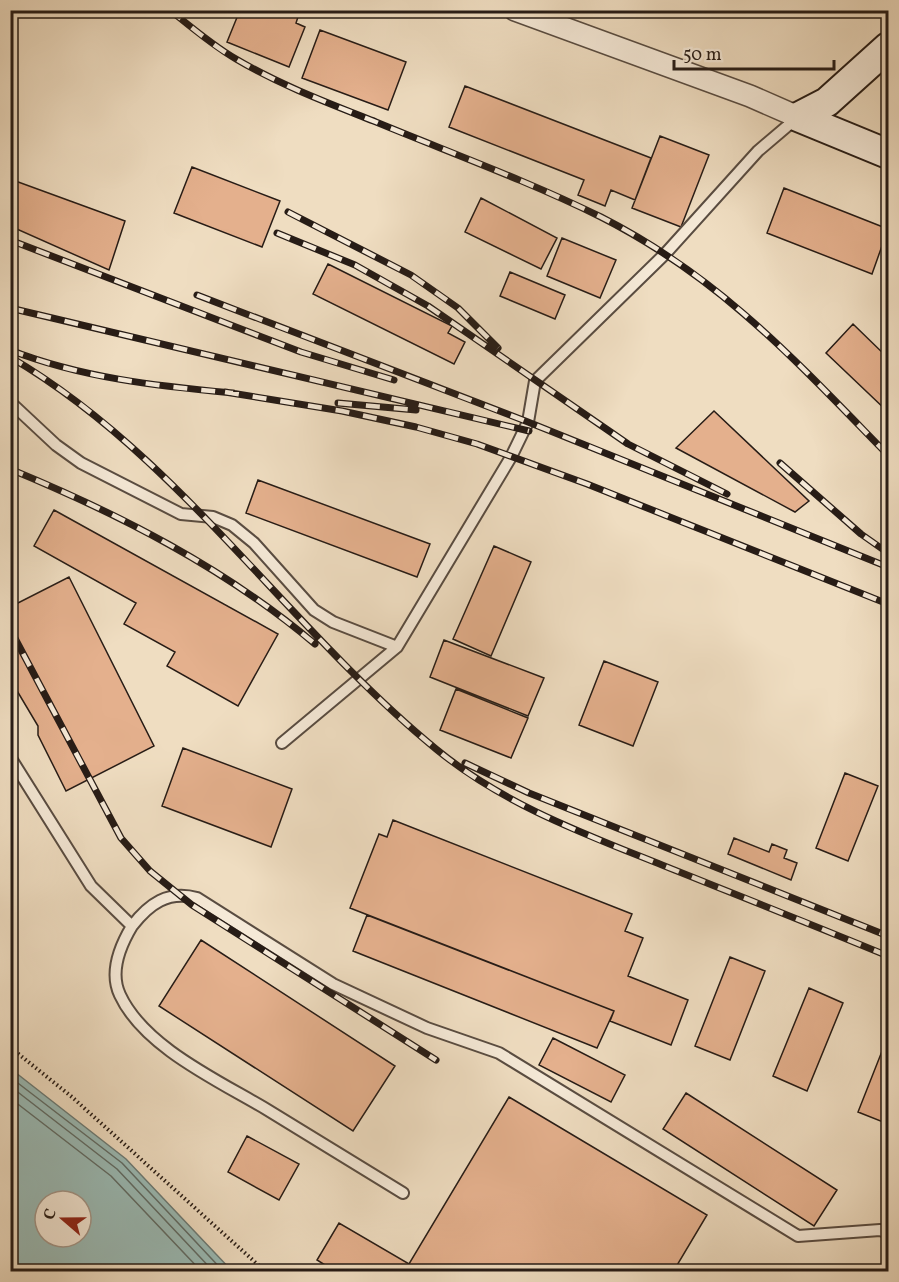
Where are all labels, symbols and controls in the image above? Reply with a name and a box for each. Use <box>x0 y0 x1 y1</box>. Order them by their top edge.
scale bar <box>674 33 834 71</box>
text: 50 m <box>683 43 722 68</box>
north arrow <box>33 1189 93 1249</box>
text: С <box>39 1206 63 1223</box>

